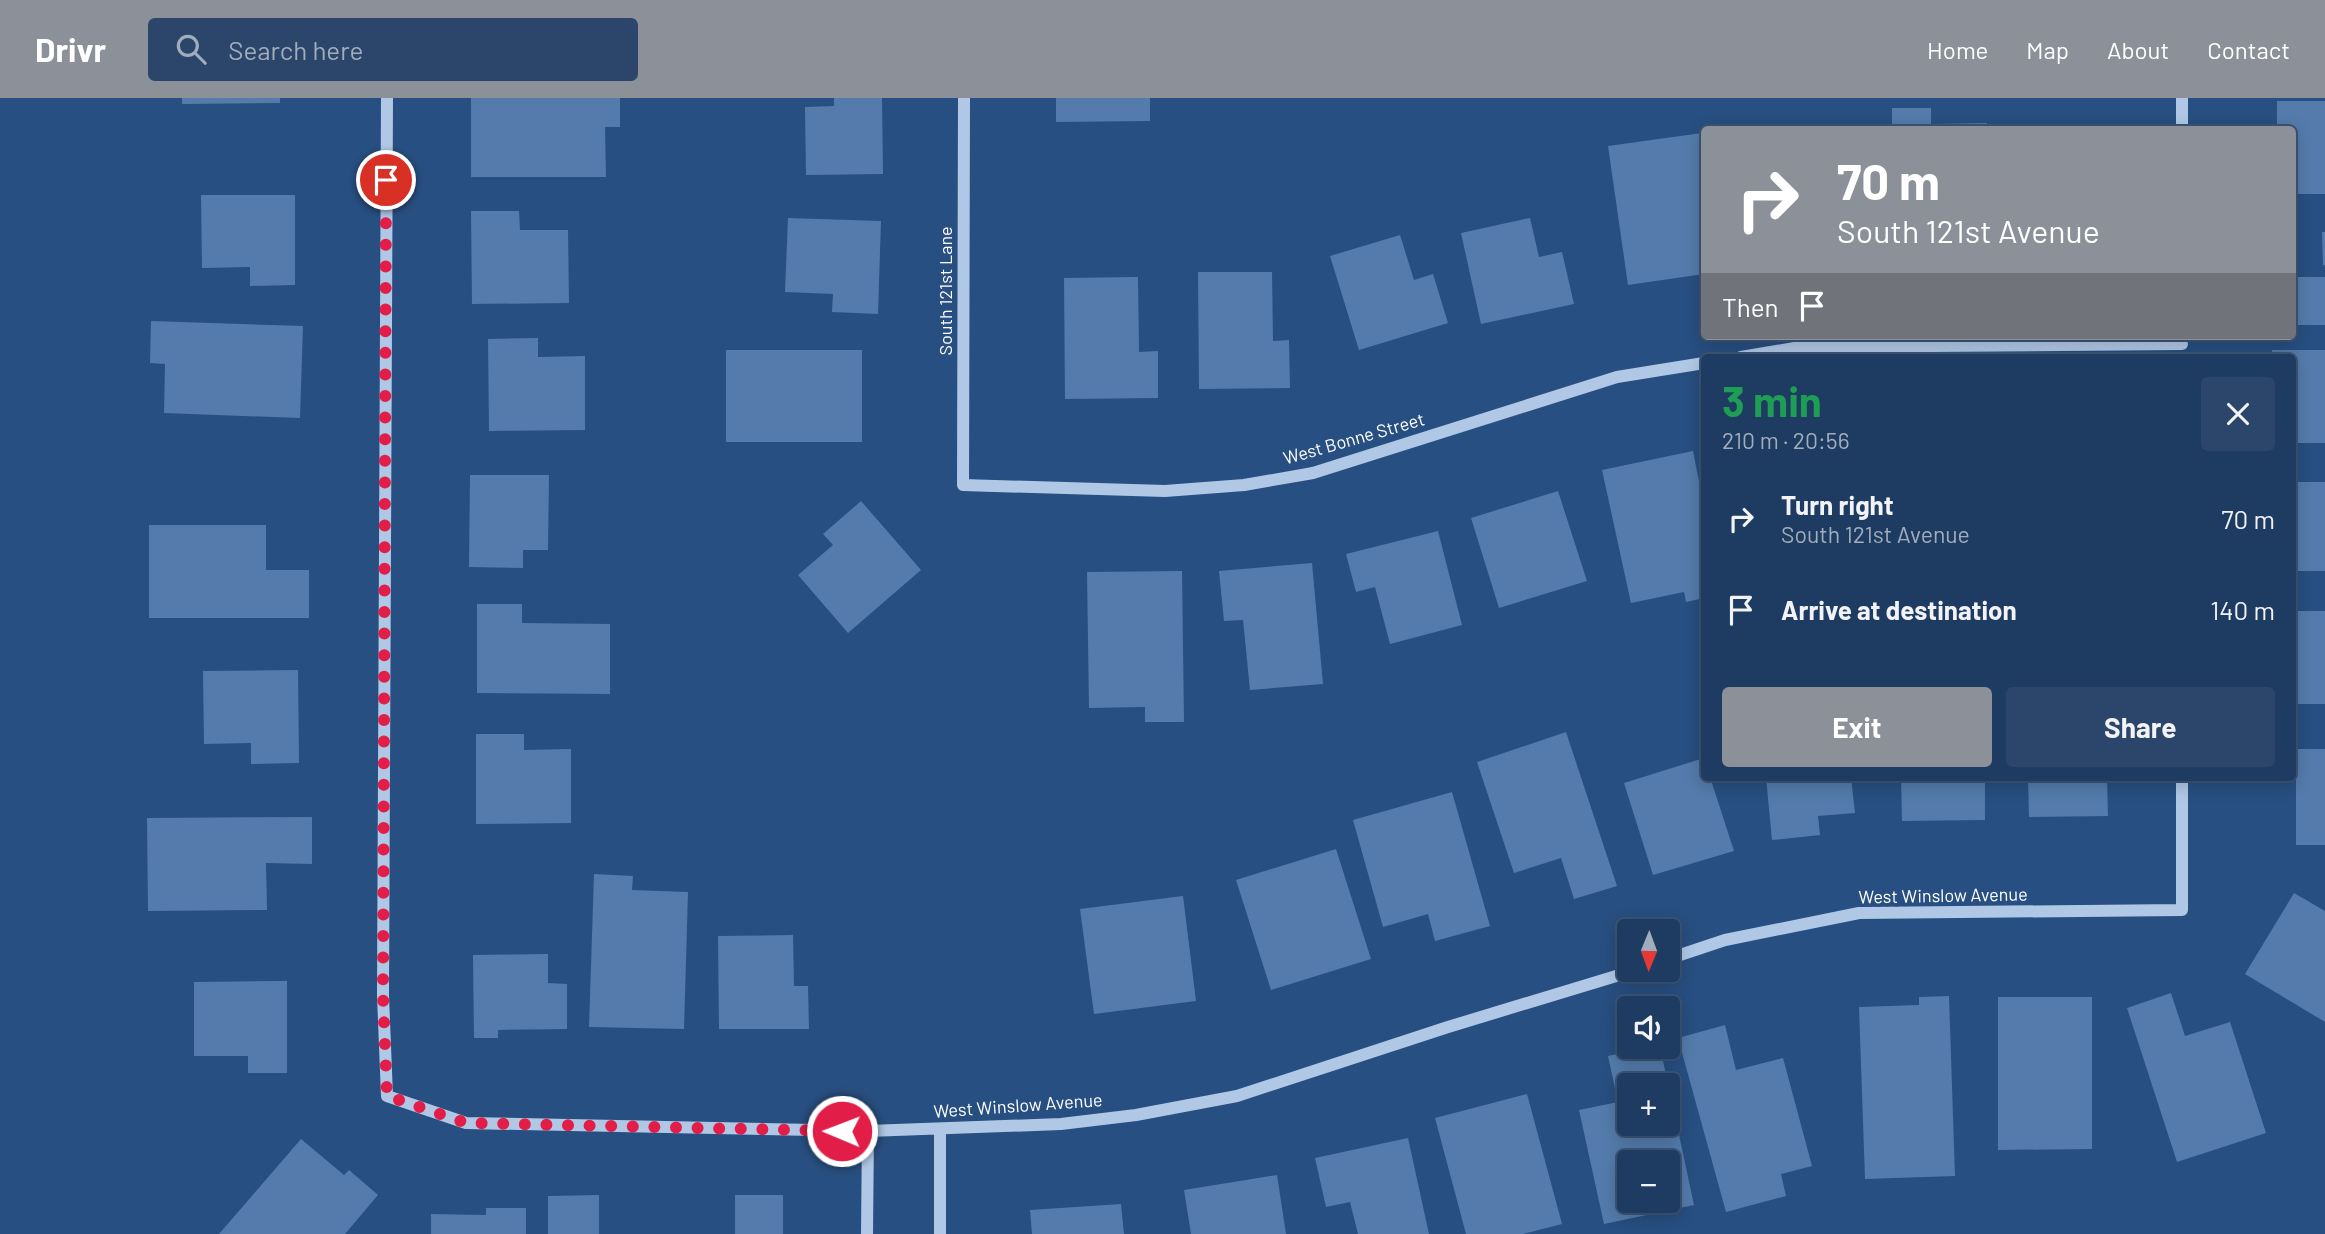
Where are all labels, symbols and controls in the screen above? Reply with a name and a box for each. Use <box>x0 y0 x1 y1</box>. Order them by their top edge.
search box <box>148 18 638 81</box>
text: Drivr <box>35 29 106 69</box>
icon: search <box>172 30 210 68</box>
text: Search here <box>228 34 363 65</box>
text: Home <box>1927 35 1988 64</box>
text: Map <box>2026 35 2069 64</box>
text: About <box>2107 35 2169 64</box>
text: Contact <box>2207 35 2290 64</box>
pin <box>356 150 416 210</box>
text: 70 m <box>1837 151 1940 210</box>
icon: right <box>1722 154 1813 245</box>
icon: arrive <box>367 161 405 199</box>
text: South 121st Avenue <box>1837 211 2100 249</box>
street label: South 121st Lane <box>934 226 956 356</box>
icon: arrive <box>1793 287 1831 325</box>
text: Then <box>1722 291 1779 322</box>
text: 3 min <box>1722 375 1822 425</box>
button: close <box>2201 377 2275 451</box>
street label: West Bonne Street <box>1281 407 1427 469</box>
text: 210 m · 20:56 <box>1722 426 1850 454</box>
text: Turn right <box>1781 489 1894 520</box>
icon: right <box>1722 500 1760 538</box>
text: 70 m <box>2221 503 2275 534</box>
text: South 121st Avenue <box>1781 520 1970 548</box>
icon: arrive <box>1722 591 1760 629</box>
text: Arrive at destination <box>1781 594 2017 625</box>
text: 140 m <box>2210 594 2275 625</box>
button: Exit <box>1722 687 1992 767</box>
button: Share <box>2006 687 2275 767</box>
street label: West Winslow Avenue <box>1858 883 2028 907</box>
north arrow <box>1617 919 1680 982</box>
map controls <box>1617 919 1680 1213</box>
button: sound <box>1617 996 1680 1059</box>
button: + <box>1617 1073 1680 1136</box>
street label: West Winslow Avenue <box>933 1088 1103 1122</box>
position arrow <box>805 1094 879 1168</box>
button: − <box>1617 1150 1680 1213</box>

